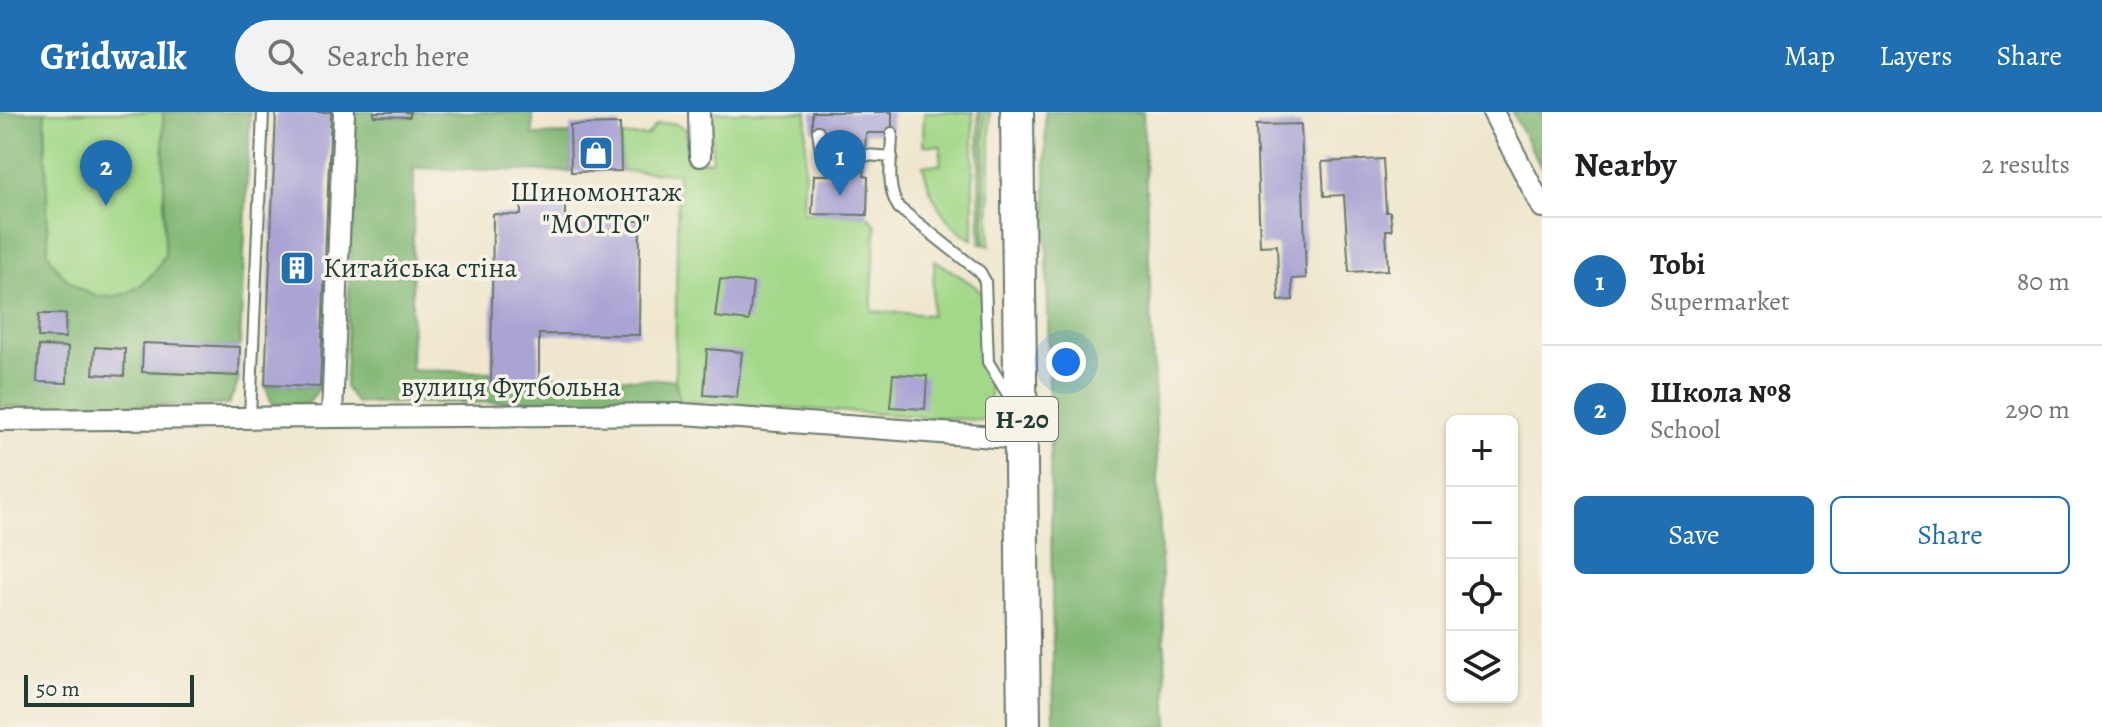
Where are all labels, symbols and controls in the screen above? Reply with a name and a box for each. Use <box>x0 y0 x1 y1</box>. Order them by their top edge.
search box <box>235 20 795 92</box>
text: Gridwalk <box>40 30 187 82</box>
icon: search <box>263 34 307 78</box>
text: Search here <box>327 36 469 76</box>
text: Map <box>1784 37 1835 75</box>
text: Layers <box>1879 37 1952 75</box>
text: Share <box>1996 37 2062 75</box>
pin: 1 <box>814 130 866 196</box>
shop icon: Шиномонтаж "МОТТО" <box>577 134 615 172</box>
pin: 2 <box>80 140 132 206</box>
text: Nearby <box>1574 141 1677 188</box>
text: 2 results <box>1981 147 2070 182</box>
place label: Шиномонтаж "МОТТО" <box>510 173 682 243</box>
text: Tobi <box>1650 244 1705 284</box>
building icon: Китайська стіна <box>278 249 316 287</box>
place label: Китайська стіна <box>323 249 518 287</box>
text: 1 <box>1595 264 1605 299</box>
text: 80 m <box>2017 264 2070 299</box>
text: Supermarket <box>1650 284 1790 319</box>
your location <box>1046 342 1086 382</box>
street label: вулиця Футбольна <box>401 368 621 406</box>
text: Школа №8 <box>1650 372 1792 412</box>
text: 2 <box>1594 392 1606 427</box>
text: 290 m <box>2005 392 2070 427</box>
road number: Н-20 <box>986 397 1058 441</box>
text: School <box>1650 412 1720 447</box>
map controls <box>1446 415 1518 703</box>
button: + <box>1446 415 1518 487</box>
button: − <box>1446 487 1518 559</box>
button: Save <box>1574 496 1814 574</box>
button: Share <box>1830 496 2070 574</box>
button: locate <box>1446 559 1518 631</box>
button: layers <box>1446 631 1518 703</box>
scale bar <box>24 671 194 707</box>
text: 50 m <box>36 674 80 704</box>

